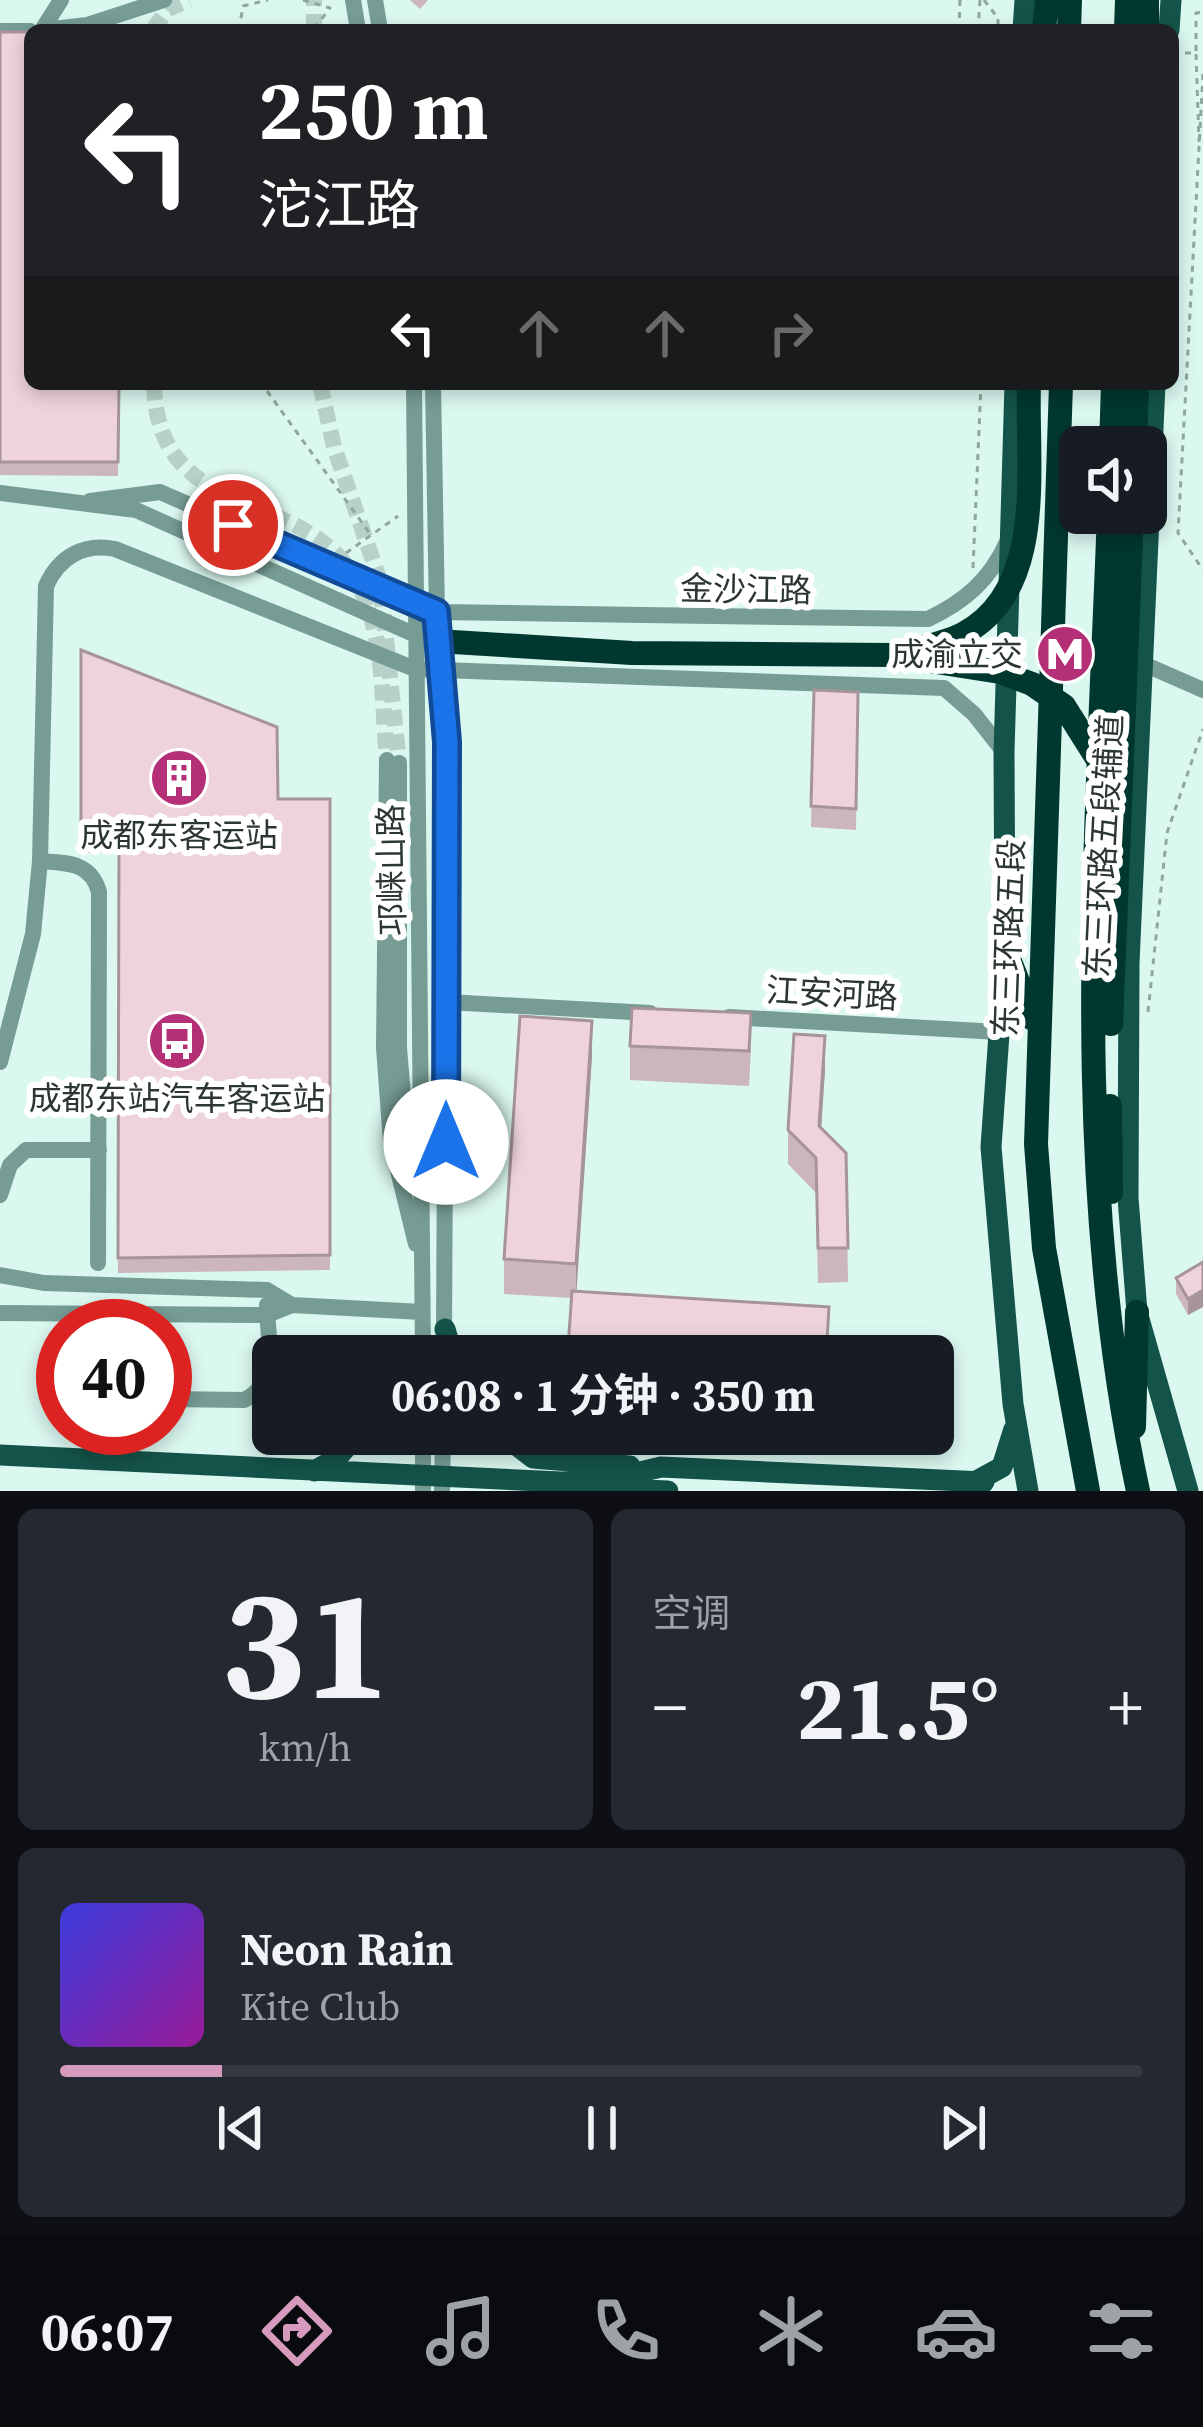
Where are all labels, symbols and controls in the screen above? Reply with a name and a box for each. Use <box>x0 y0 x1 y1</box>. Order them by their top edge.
text: 250 m <box>258 52 489 167</box>
icon: left <box>60 72 216 228</box>
text: 沱江路 <box>258 168 420 242</box>
icon: left <box>380 300 446 366</box>
icon: ahead <box>506 300 572 366</box>
icon: ahead <box>632 300 698 366</box>
icon: right <box>758 300 824 366</box>
map controls <box>1059 426 1167 534</box>
button: sound <box>1059 426 1167 534</box>
pin <box>182 474 284 576</box>
icon: arrive <box>200 492 266 558</box>
street label: 金沙江路 <box>680 566 812 613</box>
metro station icon: 成渝立交 <box>1034 623 1096 685</box>
place label: 成渝立交 <box>891 632 1023 677</box>
street label: 东三环路五段辅道 <box>1074 713 1133 979</box>
building icon: 成都东客运站 <box>148 747 210 809</box>
street label: 邛崃山路 <box>368 804 415 936</box>
place label: 成都东客运站 <box>80 813 278 858</box>
street label: 东三环路五段 <box>983 838 1034 1038</box>
street label: 江安河路 <box>765 968 899 1019</box>
bus stop icon: 成都东站汽车客运站 <box>146 1010 208 1072</box>
place label: 成都东站汽车客运站 <box>29 1076 326 1121</box>
position arrow <box>383 1079 509 1205</box>
speed limit sign: 40 <box>36 1299 192 1455</box>
text: 06:08 · 1 分钟 · 350 m <box>391 1364 815 1426</box>
text: 31 <box>221 1536 390 1750</box>
text: 空调 <box>653 1587 731 1640</box>
text: 21.5° <box>796 1646 999 1769</box>
text: − <box>653 1662 687 1752</box>
text: + <box>1108 1662 1143 1752</box>
text: km/h <box>259 1721 352 1774</box>
text: Neon Rain <box>240 1918 453 1980</box>
text: Kite Club <box>240 1980 400 2033</box>
icon: previous <box>208 2095 274 2161</box>
icon: pause <box>569 2095 635 2161</box>
icon: next <box>930 2095 996 2161</box>
icon: directions <box>255 2289 339 2373</box>
icon: music <box>419 2289 503 2373</box>
icon: phone <box>584 2289 668 2373</box>
icon: climate <box>749 2289 833 2373</box>
icon: car <box>914 2289 998 2373</box>
icon: filters <box>1079 2289 1163 2373</box>
text: 06:07 <box>40 2294 174 2368</box>

